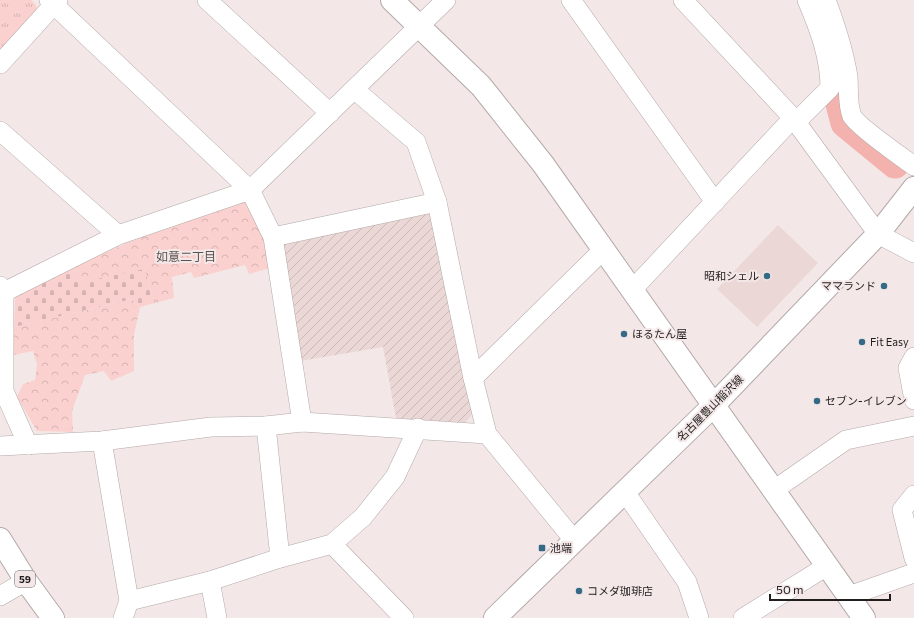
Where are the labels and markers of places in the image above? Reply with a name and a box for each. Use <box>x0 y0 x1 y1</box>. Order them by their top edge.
place label: 昭和シェル <box>704 269 759 282</box>
marker: 昭和シェル <box>762 271 772 281</box>
place label: ママランド <box>821 279 876 292</box>
marker: ママランド <box>879 281 889 291</box>
place label: ほるたん屋 <box>632 327 687 340</box>
marker: ほるたん屋 <box>619 329 629 339</box>
place label: Fit Easy <box>870 335 909 348</box>
marker: Fit Easy <box>857 337 867 347</box>
place label: セブン-イレブン <box>825 394 907 407</box>
marker: セブン-イレブン <box>812 396 822 406</box>
place label: 池端 <box>550 541 572 554</box>
marker: 池端 <box>537 543 547 553</box>
place label: コメダ珈琲店 <box>587 584 653 597</box>
marker: コメダ珈琲店 <box>574 586 584 596</box>

